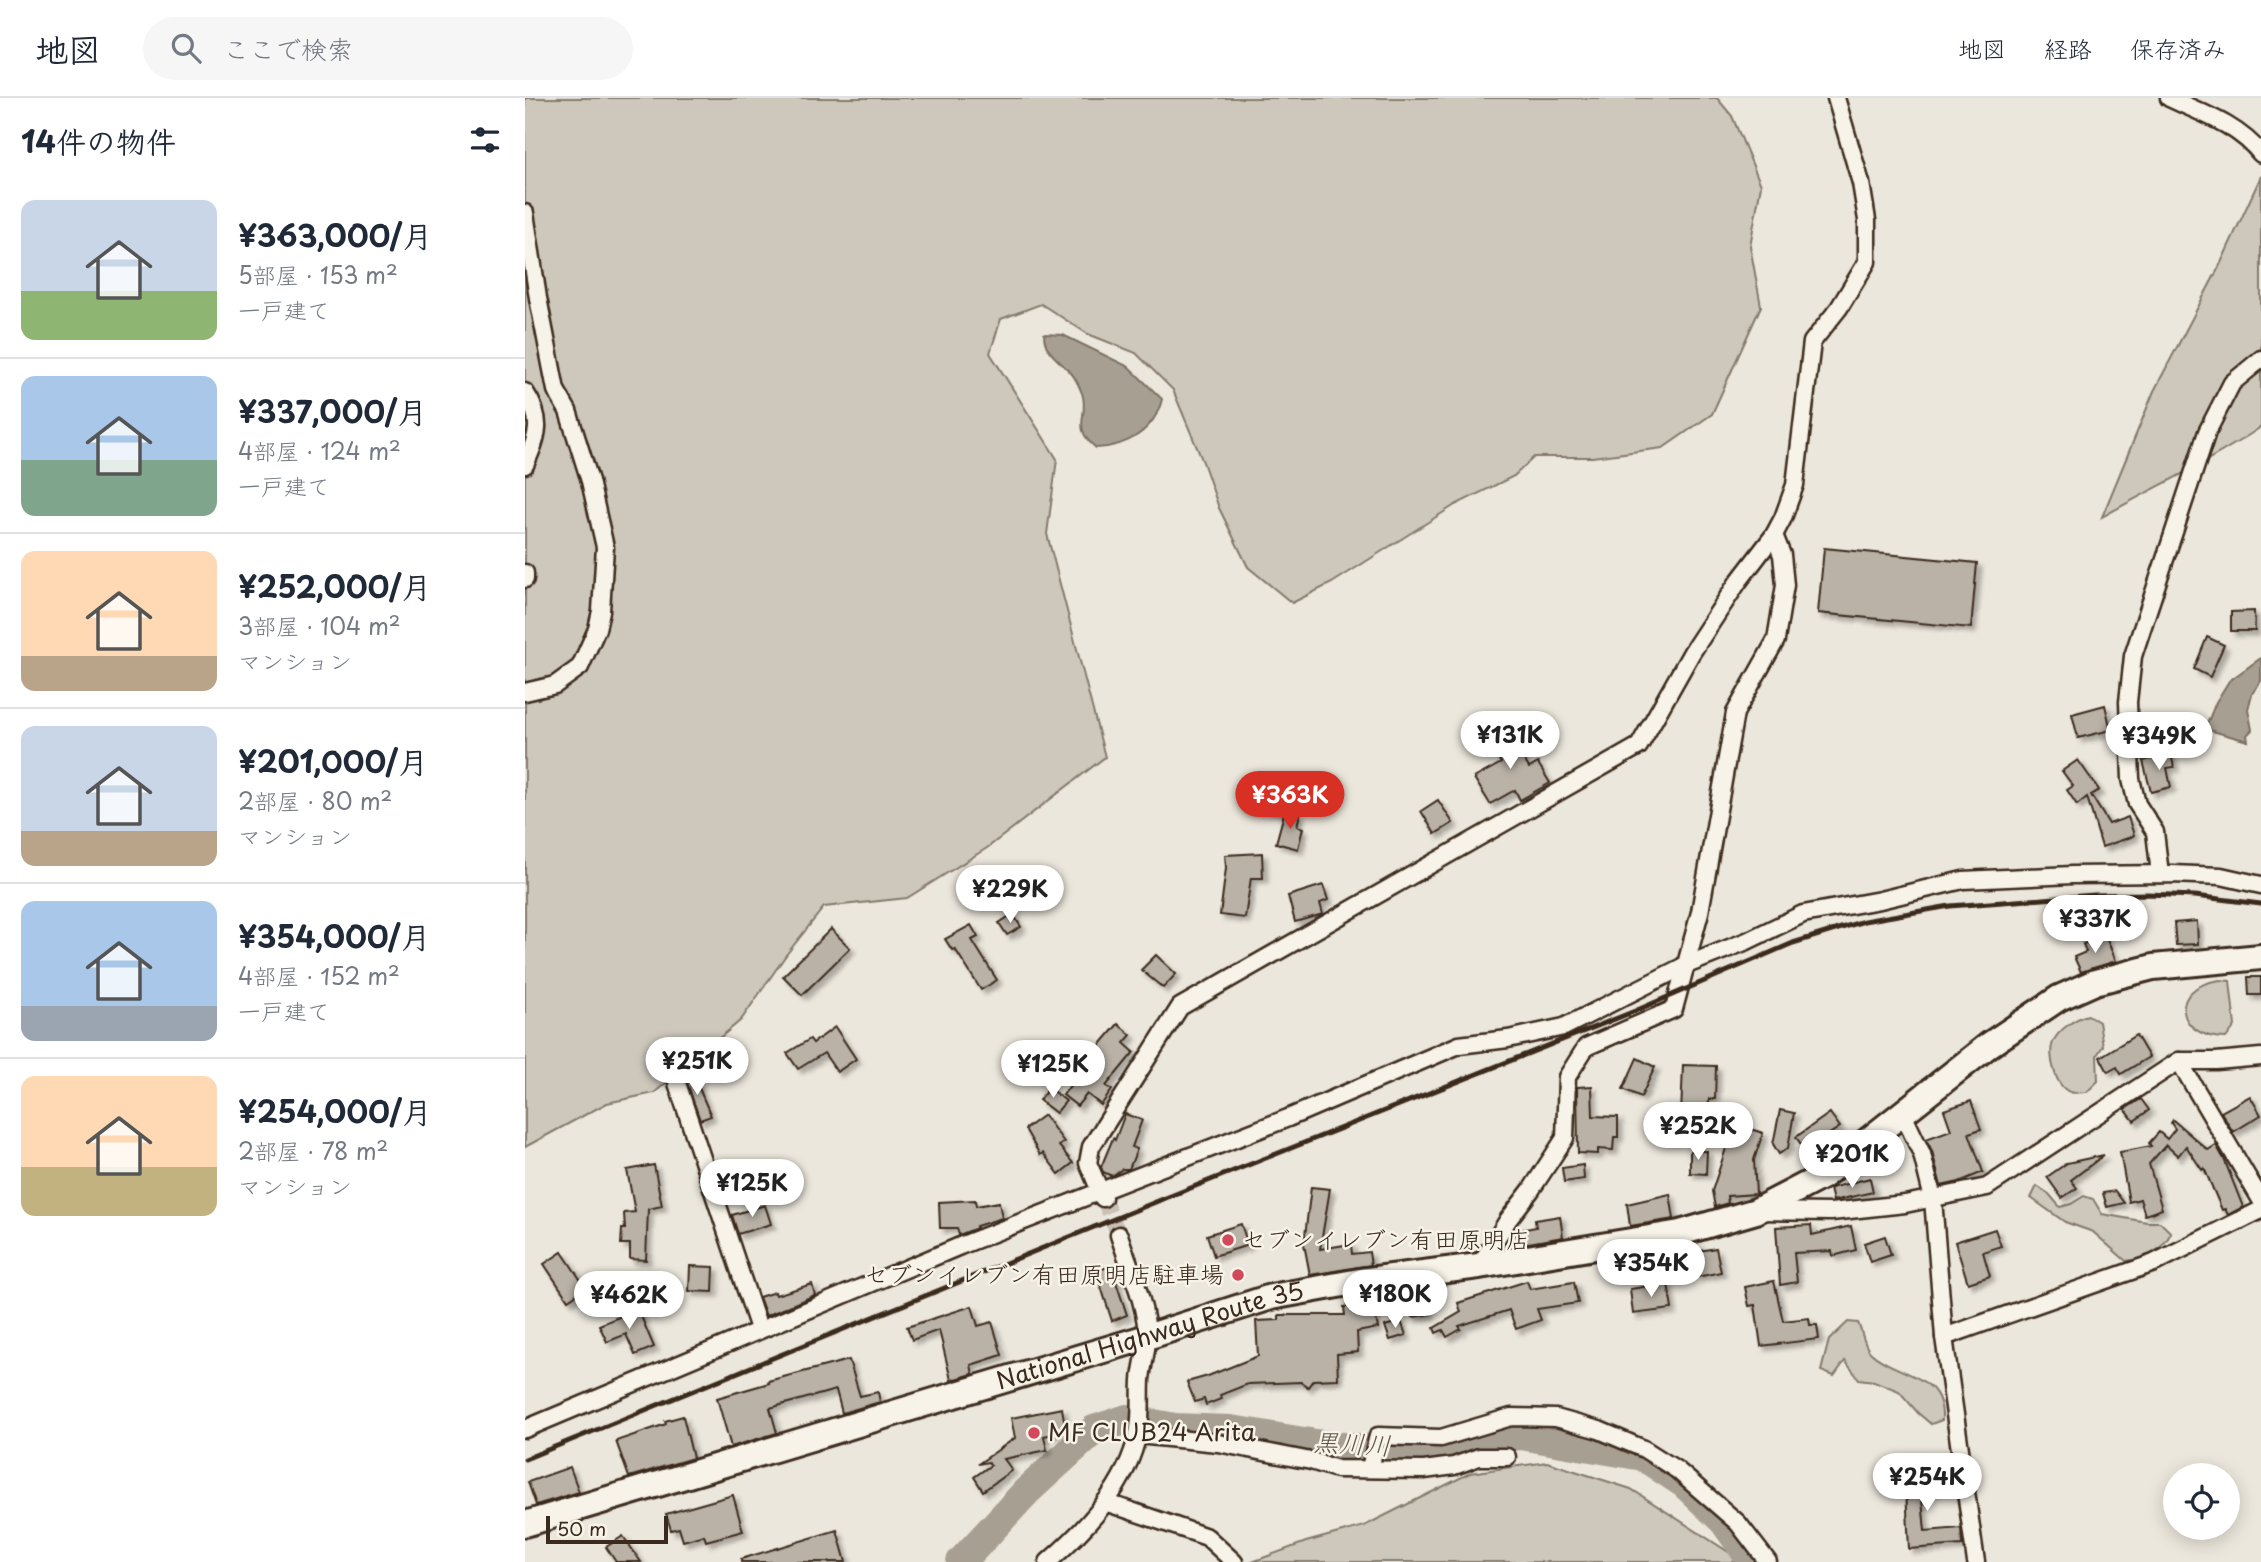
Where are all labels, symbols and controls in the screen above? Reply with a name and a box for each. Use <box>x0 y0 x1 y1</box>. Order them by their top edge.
search box <box>143 17 633 80</box>
text: 地図 <box>35 23 101 73</box>
icon: search <box>167 29 205 67</box>
text: ここで検索 <box>223 29 353 68</box>
text: 地図 <box>1958 30 2006 66</box>
text: 経路 <box>2044 30 2092 66</box>
text: 保存済み <box>2130 30 2226 66</box>
text: 14件の物件 <box>21 118 176 163</box>
icon: filters <box>466 121 504 159</box>
text: ¥363,000/月 <box>238 212 432 257</box>
icon: home <box>77 228 161 312</box>
text: 5部屋 · 153 m² <box>238 257 398 292</box>
text: 一戸建て <box>238 292 330 327</box>
text: ¥337,000/月 <box>238 388 427 433</box>
icon: home <box>77 404 161 488</box>
text: 4部屋 · 124 m² <box>238 433 401 468</box>
text: 一戸建て <box>238 468 330 503</box>
text: ¥252,000/月 <box>238 563 431 608</box>
icon: home <box>77 579 161 663</box>
text: 3部屋 · 104 m² <box>238 608 401 643</box>
text: マンション <box>238 643 352 678</box>
pin: ¥131K <box>1461 712 1559 771</box>
pin: ¥349K <box>2110 712 2208 772</box>
text: ¥131K <box>1477 716 1543 751</box>
text: ¥349K <box>2121 717 2197 752</box>
text: ¥201,000/月 <box>238 738 428 783</box>
icon: home <box>77 754 161 838</box>
pin: ¥363K <box>1241 772 1339 831</box>
text: ¥363K <box>1251 776 1329 811</box>
text: 2部屋 · 80 m² <box>238 783 392 818</box>
text: マンション <box>238 818 352 853</box>
pin: ¥229K <box>961 866 1059 925</box>
text: ¥229K <box>972 870 1048 905</box>
pin: ¥337K <box>2046 896 2144 955</box>
text: ¥337K <box>2059 900 2131 935</box>
text: ¥354,000/月 <box>238 913 431 958</box>
icon: home <box>77 929 161 1013</box>
text: 4部屋 · 152 m² <box>238 958 400 993</box>
text: 一戸建て <box>238 993 330 1028</box>
pin: ¥251K <box>648 1038 746 1097</box>
pin: ¥125K <box>1004 1040 1102 1100</box>
text: ¥251K <box>662 1042 732 1077</box>
text: ¥125K <box>1017 1045 1089 1080</box>
text: ¥254,000/月 <box>238 1088 432 1133</box>
pin: ¥252K <box>1649 1102 1747 1162</box>
icon: home <box>77 1104 161 1188</box>
text: ¥252K <box>1659 1107 1737 1142</box>
pin: ¥201K <box>1803 1130 1901 1190</box>
text: 2部屋 · 78 m² <box>238 1133 388 1168</box>
text: ¥201K <box>1815 1135 1889 1170</box>
pin: ¥125K <box>703 1160 801 1219</box>
text: ¥125K <box>716 1164 788 1199</box>
text: マンション <box>238 1168 352 1203</box>
place label: セブンイレブン有田原明店 <box>1242 1220 1530 1256</box>
marker: セブンイレブン有田原明店 <box>1220 1232 1236 1248</box>
pin: ¥354K <box>1602 1240 1700 1299</box>
text: ¥354K <box>1613 1244 1689 1279</box>
place label: セブンイレブン有田原明店駐車場 <box>864 1255 1224 1291</box>
marker: セブンイレブン有田原明店駐車場 <box>1230 1267 1246 1283</box>
pin: ¥180K <box>1346 1270 1444 1330</box>
street label: National Highway Route 35 <box>992 1271 1306 1397</box>
pin: ¥462K <box>580 1272 678 1331</box>
text: ¥180K <box>1358 1275 1432 1310</box>
text: ¥462K <box>590 1276 668 1311</box>
place label: MF CLUB24 Arita <box>1048 1413 1256 1449</box>
water label: 黒川川 <box>1312 1421 1392 1464</box>
marker: MF CLUB24 Arita <box>1026 1425 1042 1441</box>
pin: ¥254K <box>1878 1454 1976 1513</box>
text: ¥254K <box>1889 1458 1965 1493</box>
map controls <box>2163 1463 2240 1540</box>
button: locate <box>2163 1463 2240 1540</box>
scale bar <box>546 1513 669 1545</box>
text: 50 m <box>557 1514 606 1542</box>

